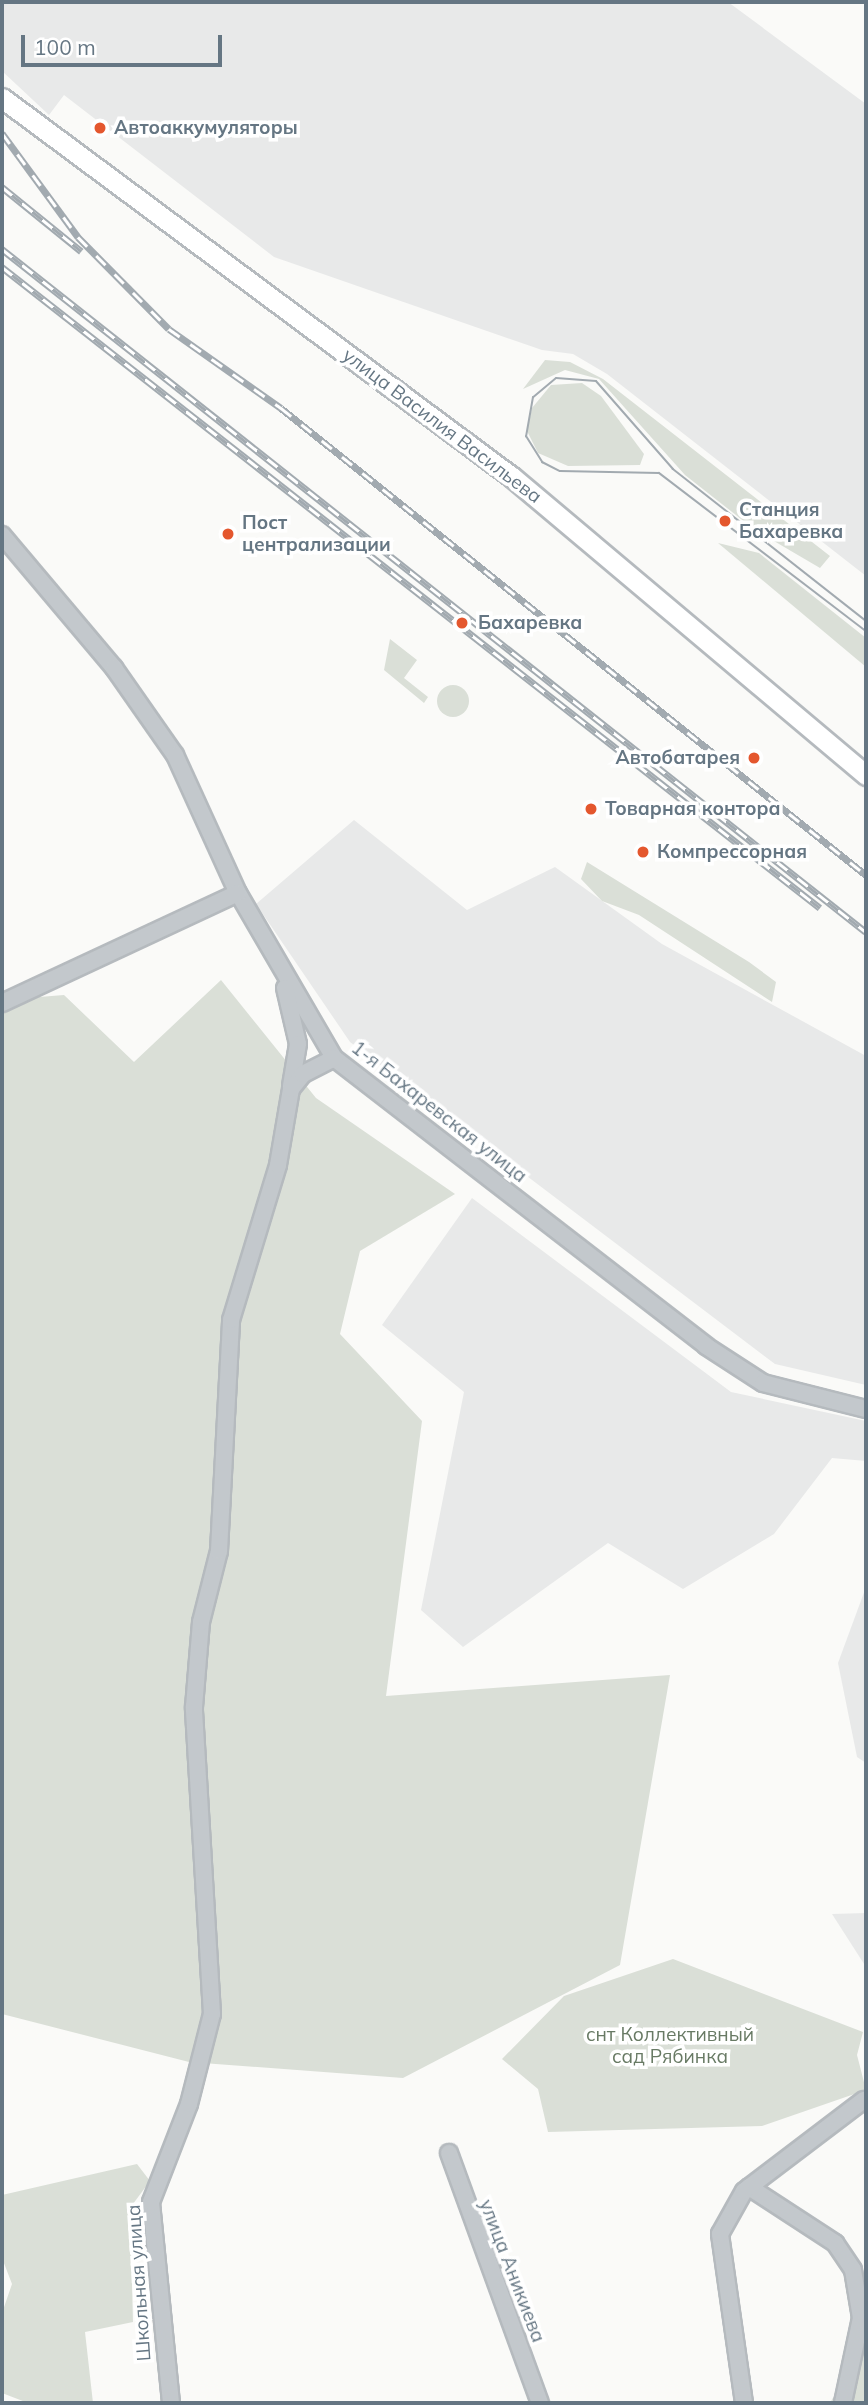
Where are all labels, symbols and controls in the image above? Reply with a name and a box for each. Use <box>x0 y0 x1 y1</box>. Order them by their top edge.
scale bar <box>24 21 226 65</box>
text: 100 m <box>34 34 96 60</box>
place label: Автоаккумуляторы <box>114 117 298 139</box>
marker: Автоаккумуляторы <box>92 120 108 136</box>
street label: улица Василия Васильева <box>338 344 546 508</box>
place label: Станция Бахаревка <box>739 499 843 543</box>
place label: Пост централизации <box>242 512 391 556</box>
marker: Станция Бахаревка <box>717 513 733 529</box>
marker: Пост централизации <box>220 526 236 542</box>
place label: Бахаревка <box>478 612 582 634</box>
marker: Бахаревка <box>452 613 472 633</box>
place label: Автобатарея <box>616 747 740 769</box>
marker: Автобатарея <box>746 750 762 766</box>
place label: Товарная контора <box>605 798 781 820</box>
marker: Товарная контора <box>583 801 599 817</box>
place label: Компрессорная <box>657 841 807 863</box>
marker: Компрессорная <box>635 844 651 860</box>
street label: 1-я Бахаревская улица <box>347 1036 531 1188</box>
park label: снт Коллективный сад Рябинка <box>586 2024 754 2068</box>
street label: улица Аникиева <box>474 2196 550 2346</box>
street label: Школьная улица <box>122 2204 156 2362</box>

